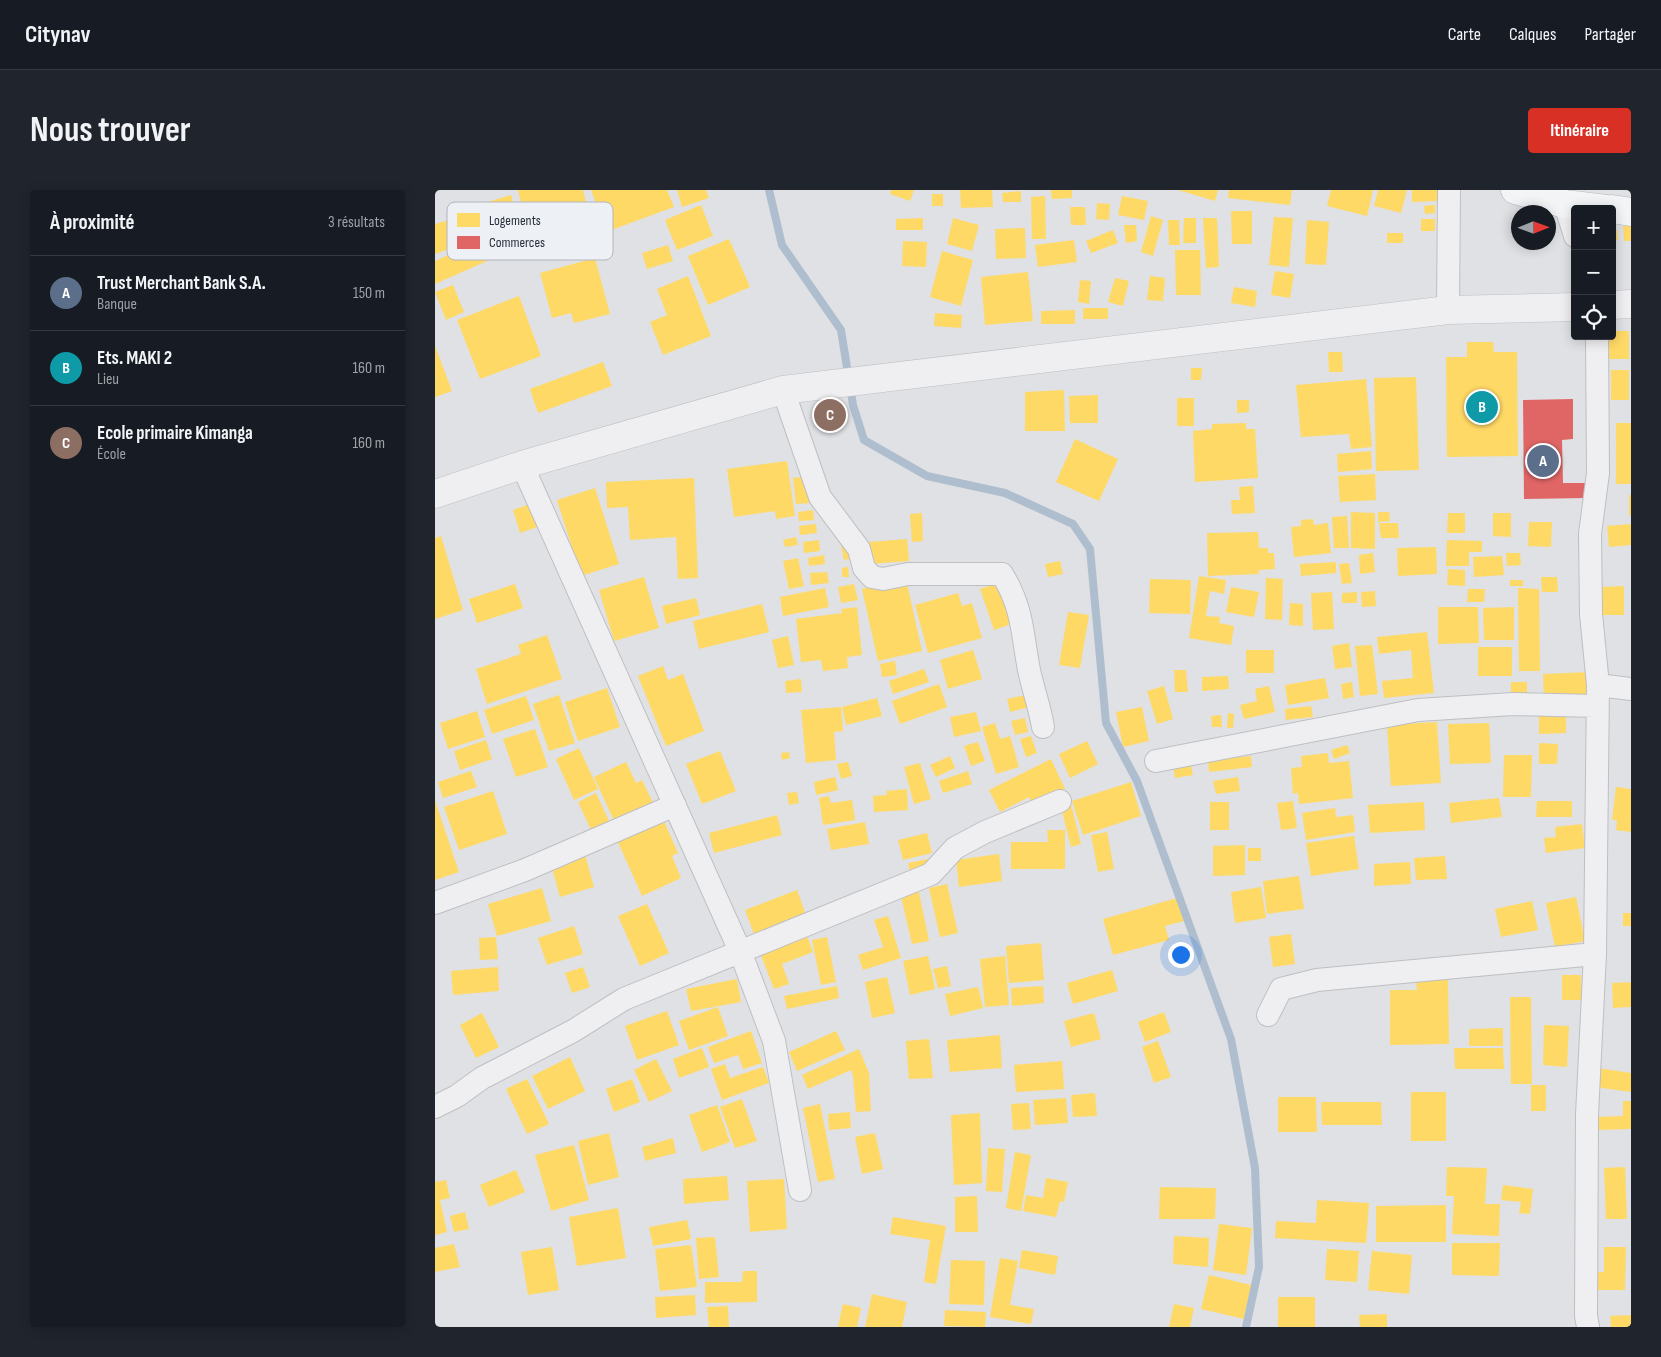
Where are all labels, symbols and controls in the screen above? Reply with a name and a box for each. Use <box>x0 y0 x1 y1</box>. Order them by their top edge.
text: Citynav <box>25 20 91 49</box>
text: Carte <box>1448 24 1481 45</box>
text: Calques <box>1509 24 1556 45</box>
text: Partager <box>1584 24 1636 45</box>
button: Itinéraire <box>1528 108 1631 153</box>
text: Nous trouver <box>30 109 191 152</box>
legend <box>447 202 613 260</box>
north arrow <box>1511 205 1556 250</box>
map controls <box>1571 205 1616 340</box>
button: + <box>1571 205 1616 250</box>
text: À proximité <box>50 210 135 235</box>
text: Logements <box>489 212 541 229</box>
text: 3 résultats <box>328 213 385 232</box>
text: Commerces <box>489 234 545 251</box>
button: − <box>1571 250 1616 295</box>
text: Trust Merchant Bank S.A. <box>97 272 266 295</box>
text: A <box>62 284 70 303</box>
text: 150 m <box>353 284 385 303</box>
text: Banque <box>97 295 137 314</box>
button: locate <box>1571 295 1616 340</box>
text: Ets. MAKI 2 <box>97 347 172 370</box>
text: B <box>62 359 70 378</box>
text: 160 m <box>352 359 385 378</box>
text: Lieu <box>97 370 119 389</box>
pin: B <box>1466 388 1498 426</box>
pin: C <box>814 396 846 434</box>
text: Ecole primaire Kimanga <box>97 422 253 445</box>
text: C <box>62 434 70 453</box>
text: 160 m <box>352 434 385 453</box>
pin: A <box>1527 442 1559 480</box>
text: École <box>97 445 126 464</box>
your location <box>1168 942 1194 968</box>

